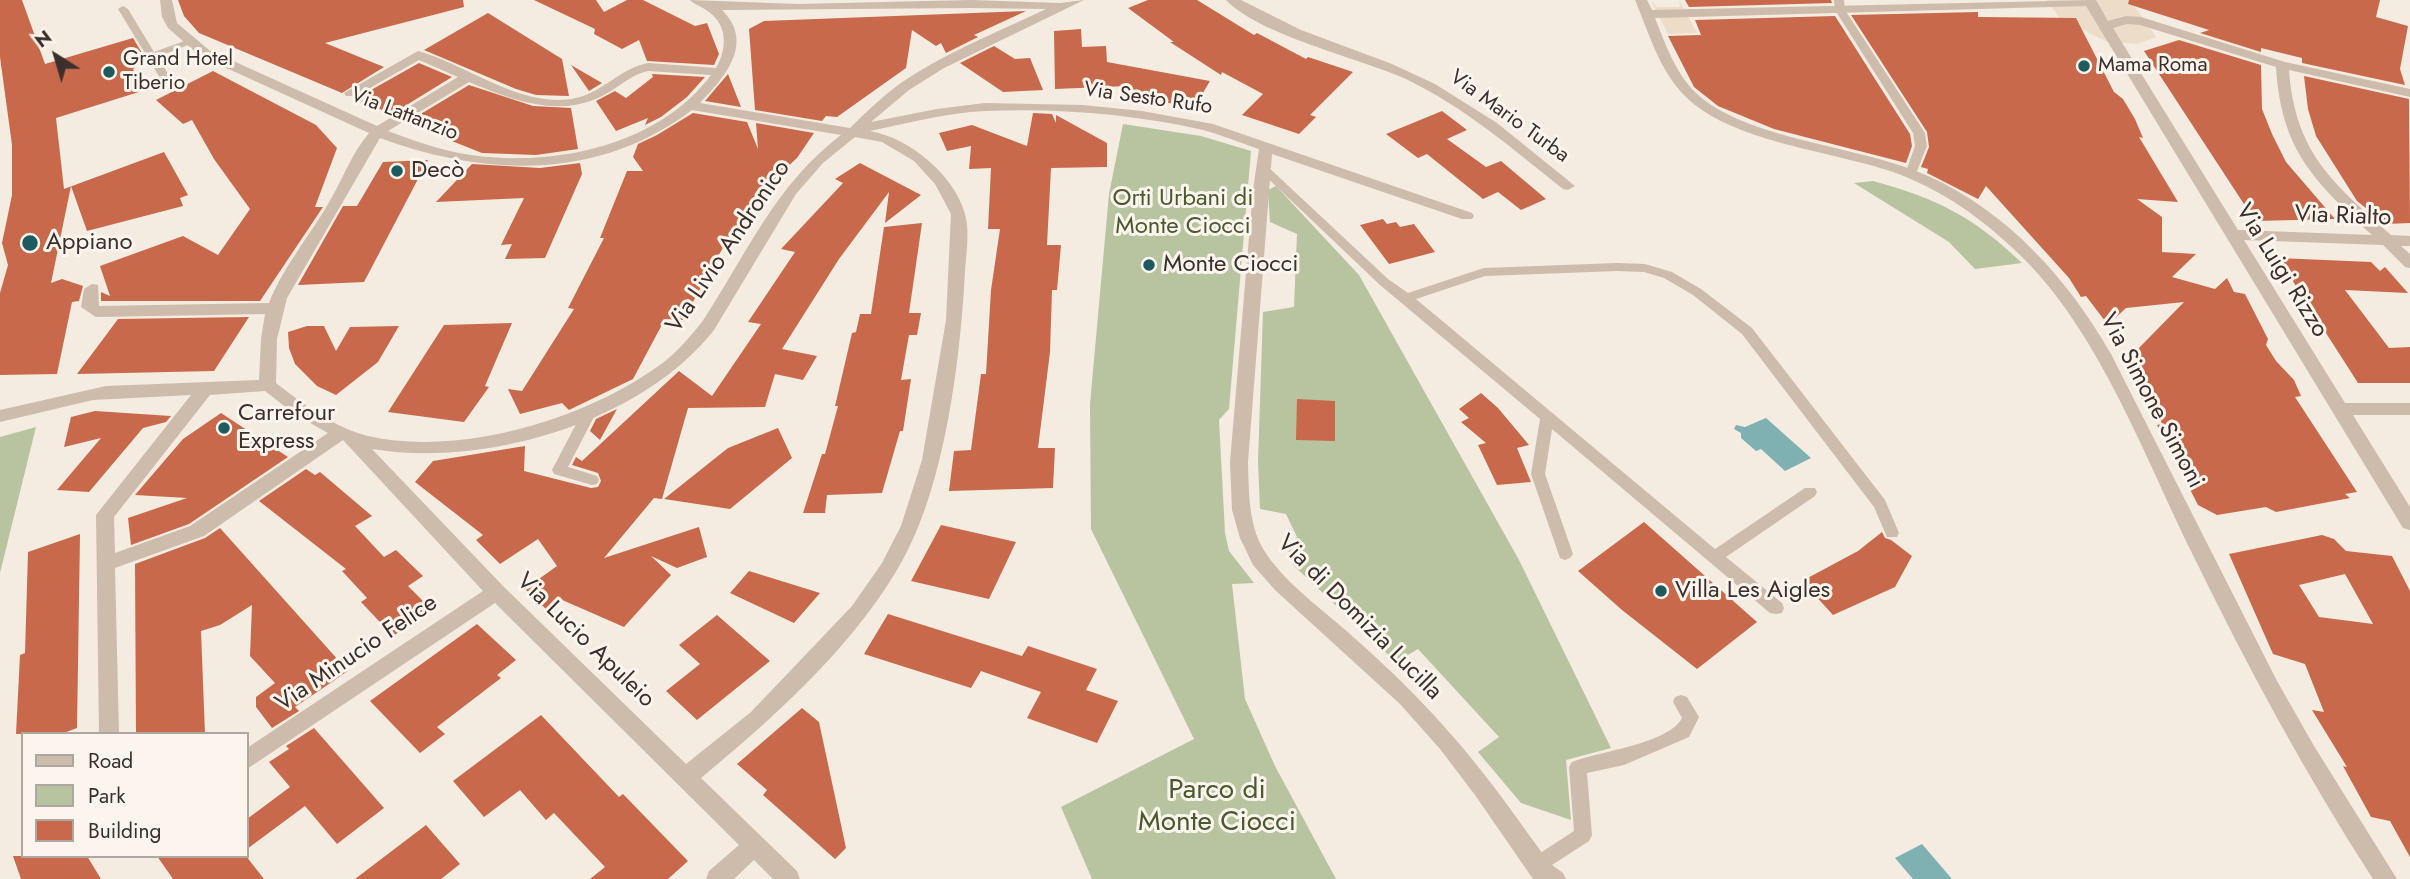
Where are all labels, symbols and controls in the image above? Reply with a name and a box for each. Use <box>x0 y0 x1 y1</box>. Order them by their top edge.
north arrow <box>21 21 91 91</box>
text: N <box>29 24 57 54</box>
place label: Grand Hotel Tiberio <box>123 47 233 97</box>
place label: Mama Roma <box>2098 53 2208 79</box>
marker: Mama Roma <box>2076 58 2092 74</box>
marker: Grand Hotel Tiberio <box>101 64 117 80</box>
street label: Via Mario Turba <box>1444 65 1574 169</box>
street label: Via Sesto Rufo <box>1082 78 1214 120</box>
street label: Via Lattanzio <box>347 83 461 147</box>
street label: Via Livio Andronico <box>661 155 797 339</box>
place label: Decò <box>411 157 464 185</box>
marker: Decò <box>389 163 405 179</box>
park label: Orti Urbani di Monte Ciocci <box>1113 185 1253 241</box>
street label: Via Luigi Rizzo <box>2228 199 2334 343</box>
street label: Via Rialto <box>2294 201 2392 233</box>
place label: Appiano <box>46 229 133 257</box>
marker: Appiano <box>20 233 40 253</box>
place label: Monte Ciocci <box>1163 251 1298 279</box>
marker: Monte Ciocci <box>1141 257 1157 273</box>
street label: Via Simone Simoni <box>2093 308 2209 494</box>
place label: Carrefour Express <box>238 400 335 456</box>
marker: Carrefour Express <box>216 420 232 436</box>
street label: Via di Domizia Lucilla <box>1270 529 1448 707</box>
street label: Via Lucio Apuleio <box>510 568 660 714</box>
place label: Villa Les Aigles <box>1675 577 1830 605</box>
marker: Villa Les Aigles <box>1653 583 1669 599</box>
street label: Via Minucio Felice <box>271 589 443 719</box>
legend <box>21 732 248 858</box>
text: Road <box>88 746 133 776</box>
park label: Parco di Monte Ciocci <box>1138 774 1296 840</box>
text: Park <box>88 781 125 811</box>
text: Building <box>88 816 161 846</box>

